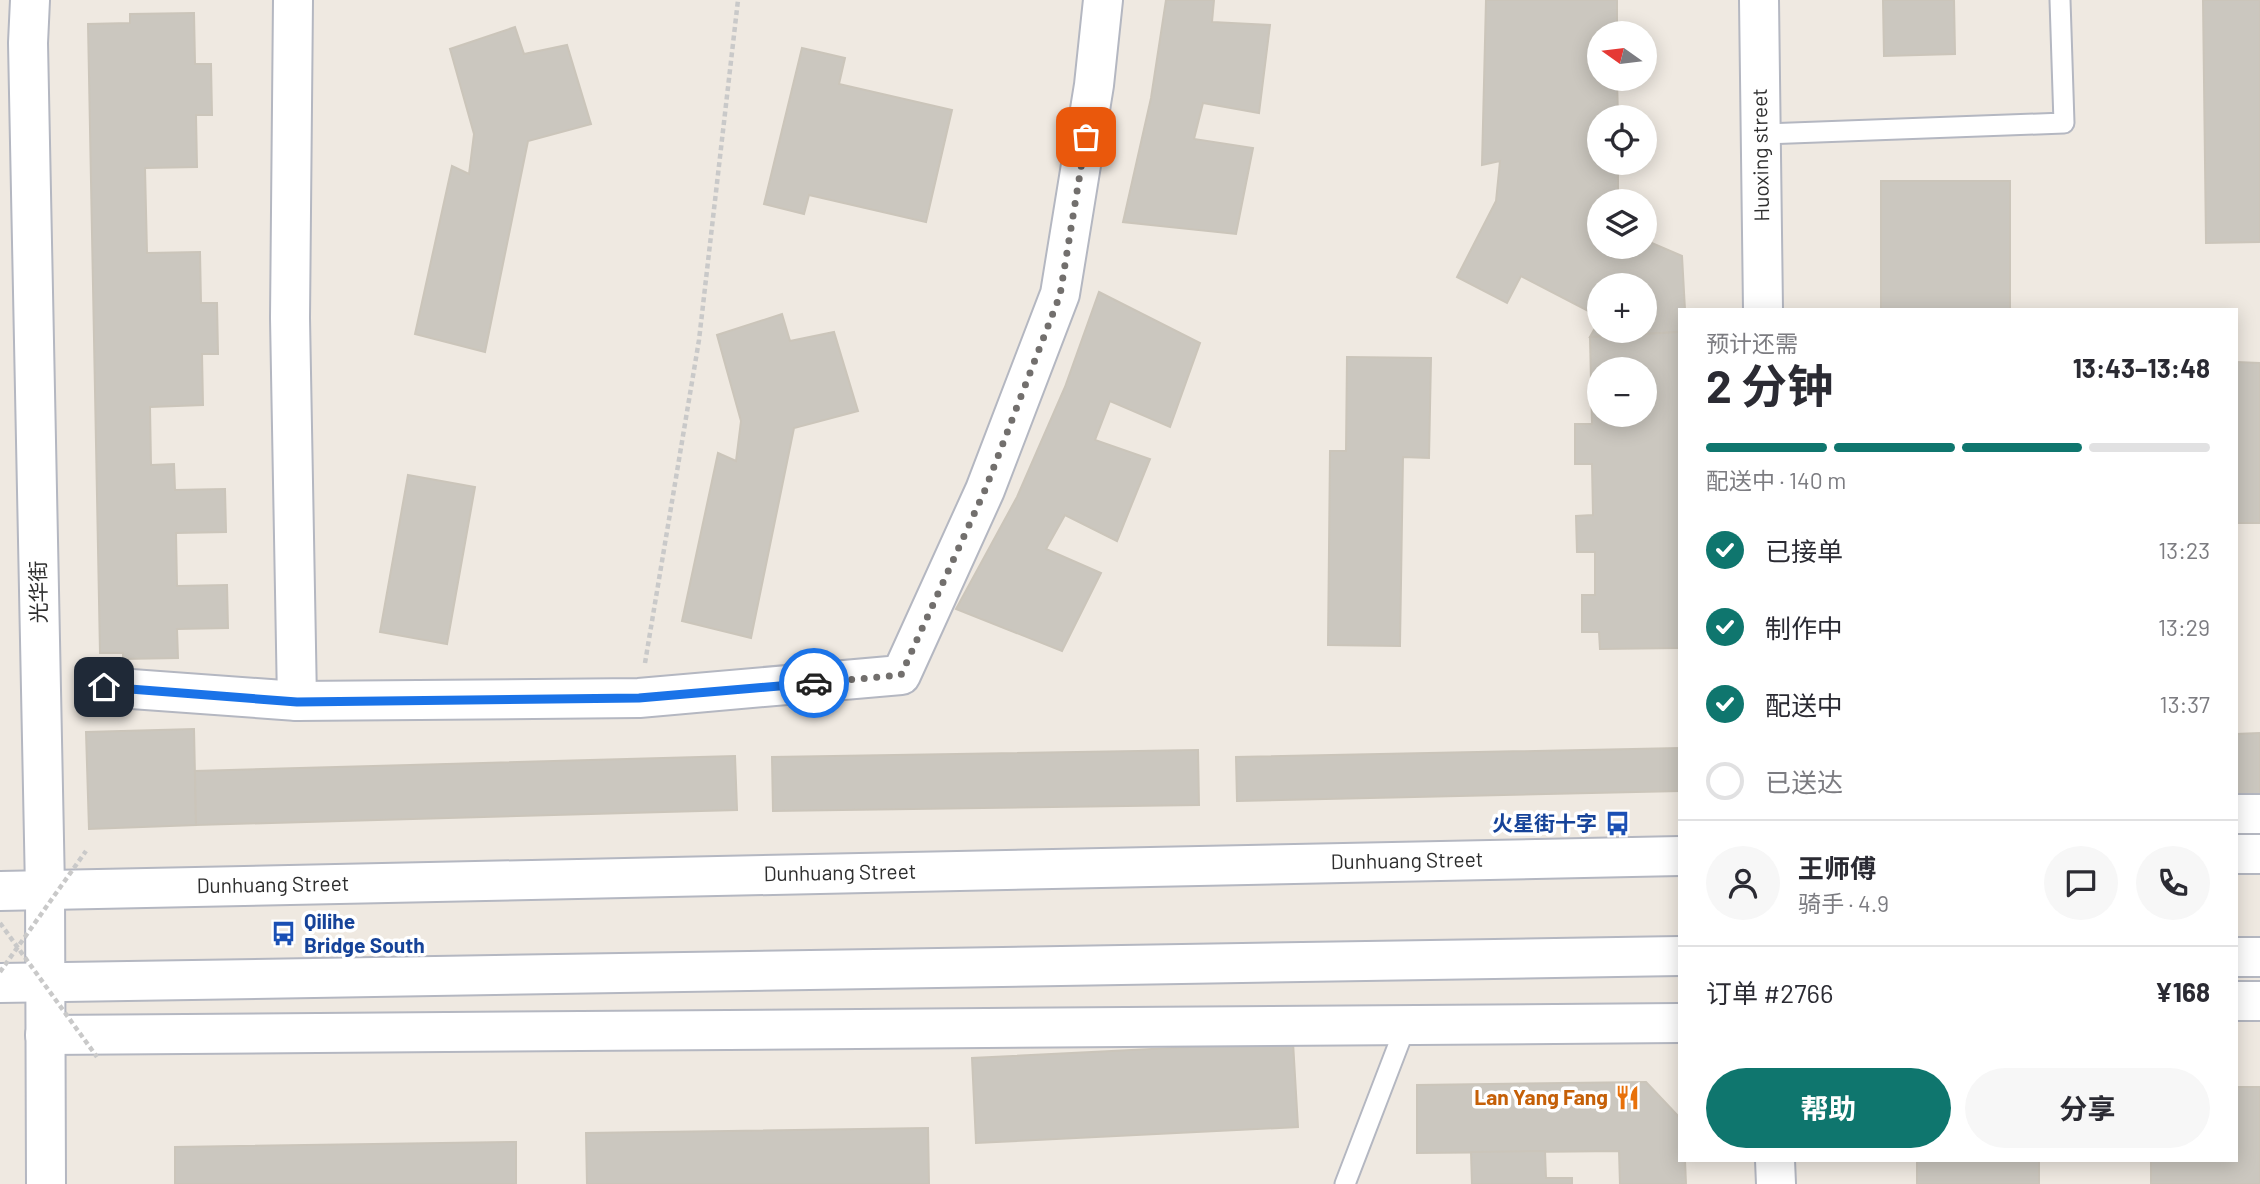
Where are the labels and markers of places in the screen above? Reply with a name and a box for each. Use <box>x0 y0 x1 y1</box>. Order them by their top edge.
pin <box>1056 107 1116 167</box>
pin <box>74 657 134 717</box>
place label: 火星街十字 <box>1492 810 1597 835</box>
bus stop icon: 火星街十字 <box>1603 810 1631 838</box>
place label: Qilihe Bridge South <box>304 908 425 957</box>
bus stop icon: Qilihe Bridge South <box>270 920 298 948</box>
place label: Lan Yang Fang <box>1474 1084 1608 1109</box>
restaurant icon: Lan Yang Fang <box>1614 1084 1642 1112</box>

